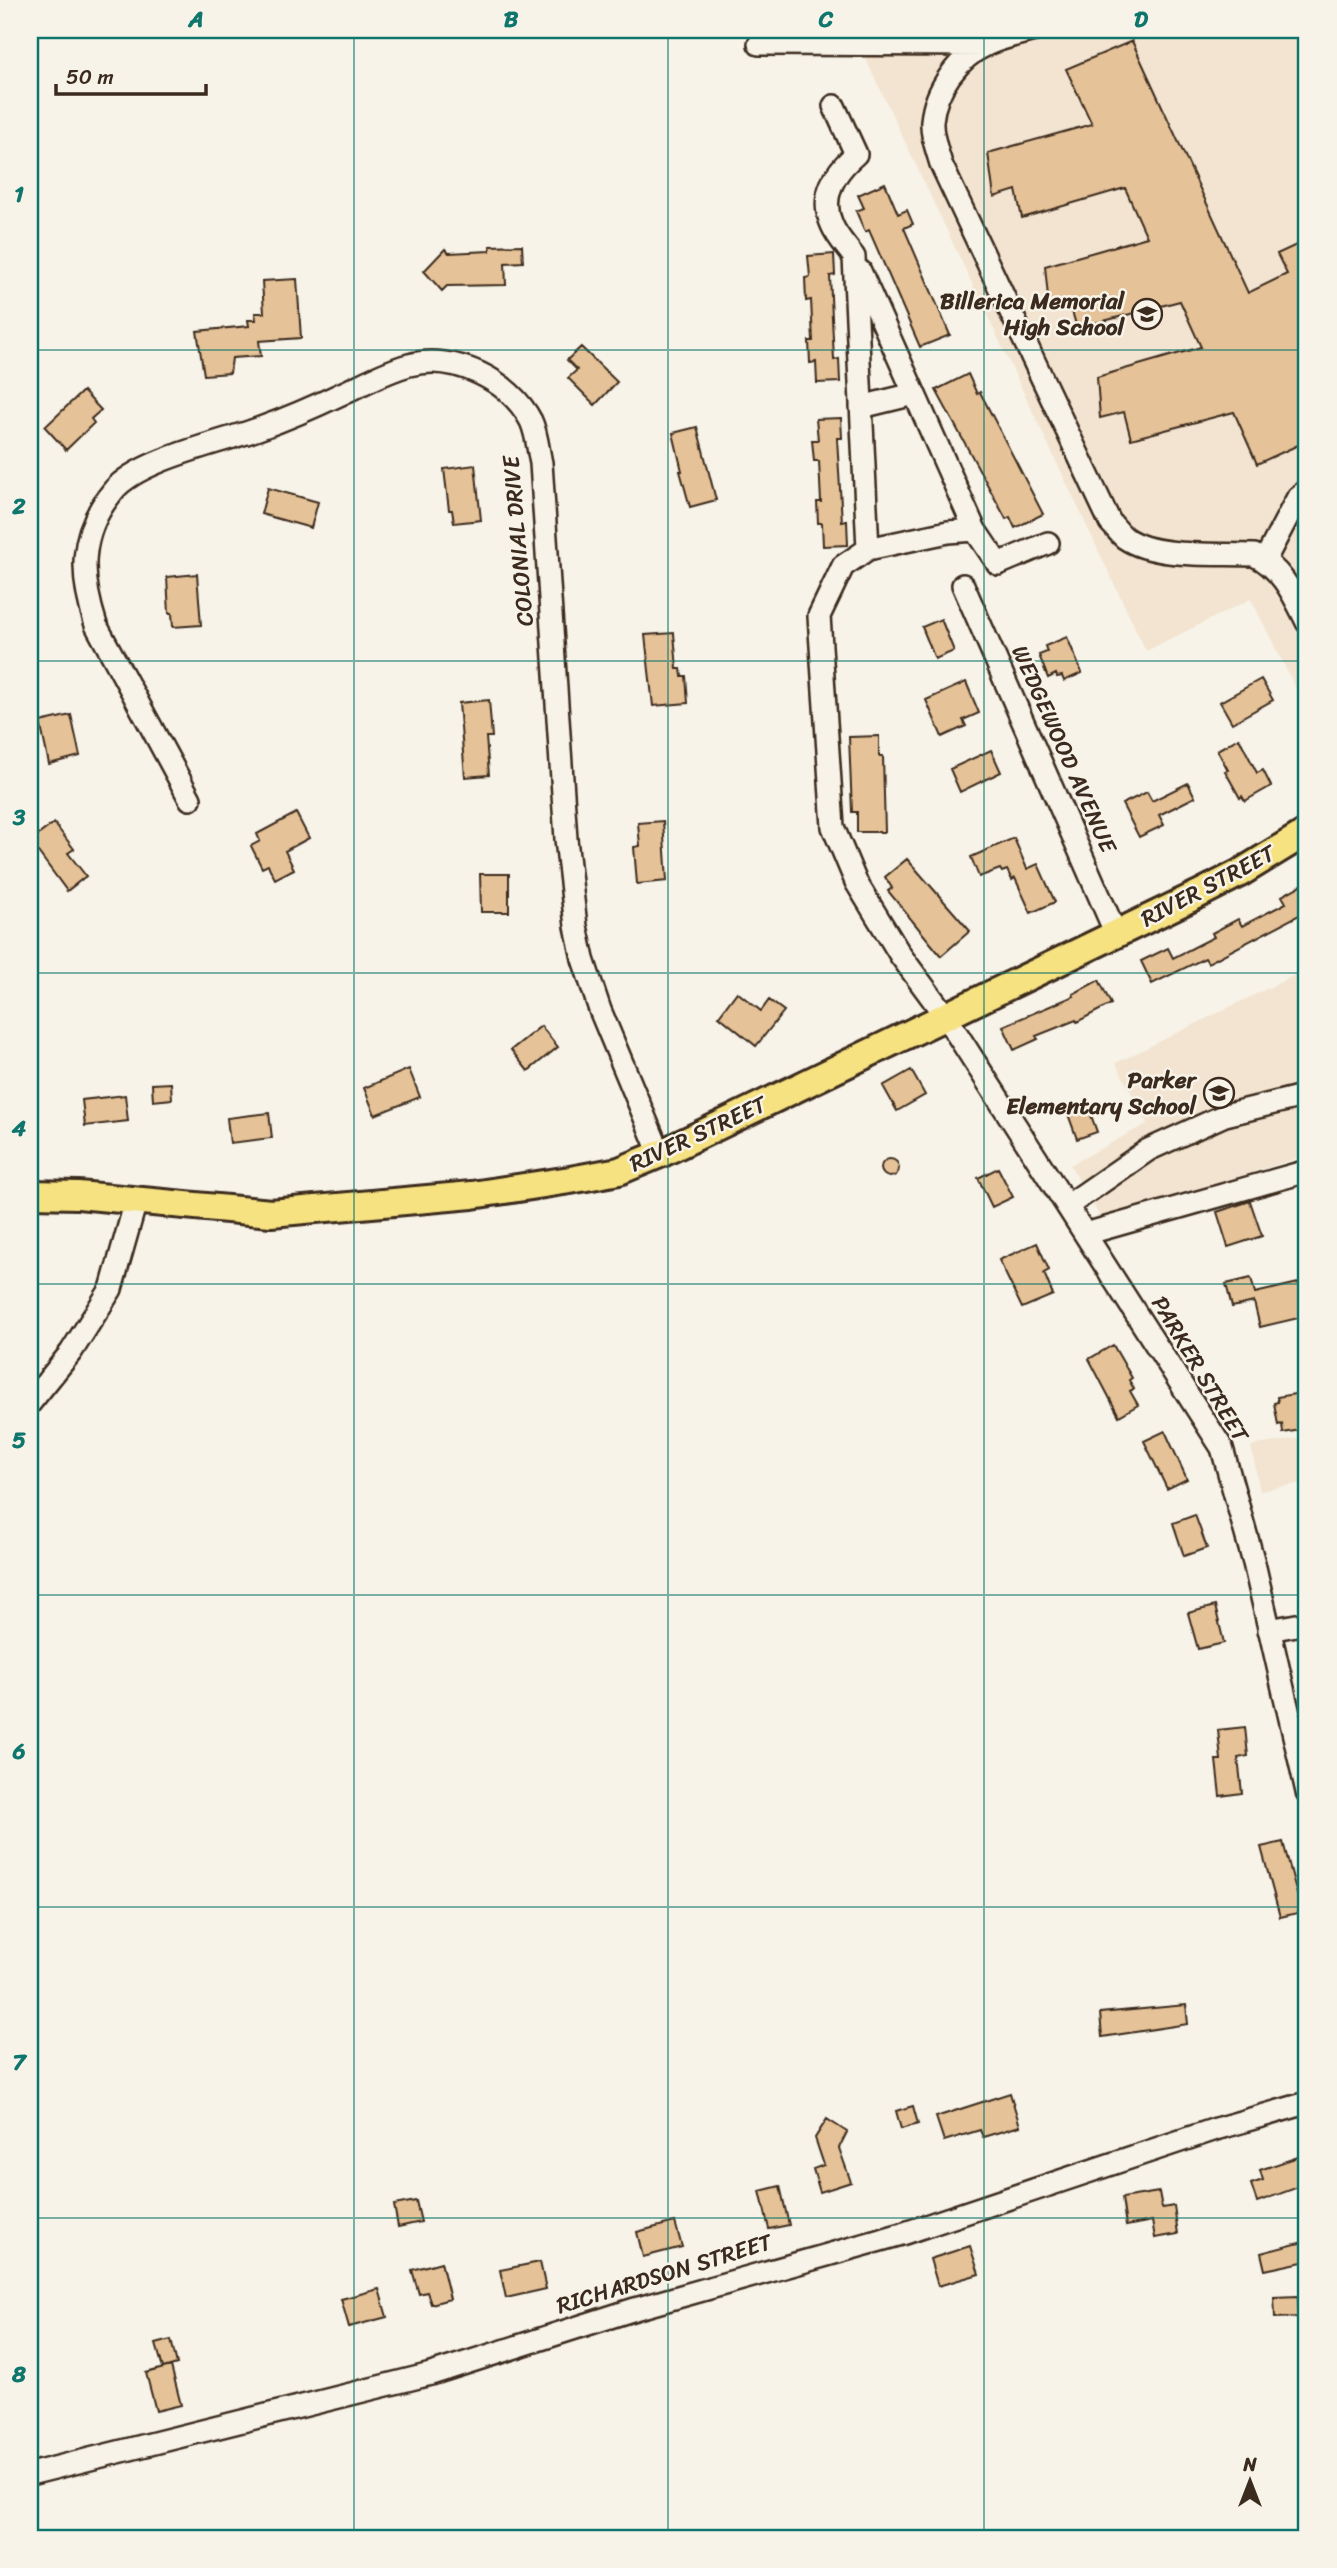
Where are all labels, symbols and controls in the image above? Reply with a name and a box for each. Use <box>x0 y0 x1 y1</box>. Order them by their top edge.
text: A <box>187 0 204 40</box>
text: B <box>504 0 519 40</box>
text: C <box>818 0 834 40</box>
text: D <box>1134 0 1149 40</box>
scale bar <box>56 52 206 96</box>
text: 50 m <box>66 58 114 96</box>
text: 1 <box>14 174 24 215</box>
place label: Billerica Memorial High School <box>940 281 1125 348</box>
school or university icon: Billerica Memorial High School <box>1130 297 1164 331</box>
street label: COLONIAL DRIVE <box>490 453 546 628</box>
text: 2 <box>11 486 26 527</box>
street label: WEDGEWOOD AVENUE <box>1000 638 1129 861</box>
text: 3 <box>12 797 26 838</box>
street label: RIVER STREET <box>1133 833 1284 939</box>
place label: Parker Elementary School <box>1006 1060 1198 1127</box>
school or university icon: Parker Elementary School <box>1202 1076 1236 1110</box>
street label: RIVER STREET <box>622 1084 775 1184</box>
text: 4 <box>11 1108 27 1149</box>
street label: PARKER STREET <box>1140 1288 1261 1452</box>
text: 5 <box>12 1420 26 1461</box>
text: 6 <box>11 1731 26 1772</box>
text: 7 <box>12 2042 27 2083</box>
street label: RICHARDSON STREET <box>551 2221 778 2326</box>
text: 8 <box>11 2354 26 2395</box>
north arrow <box>1214 2446 1284 2516</box>
text: N <box>1242 2448 1257 2481</box>

